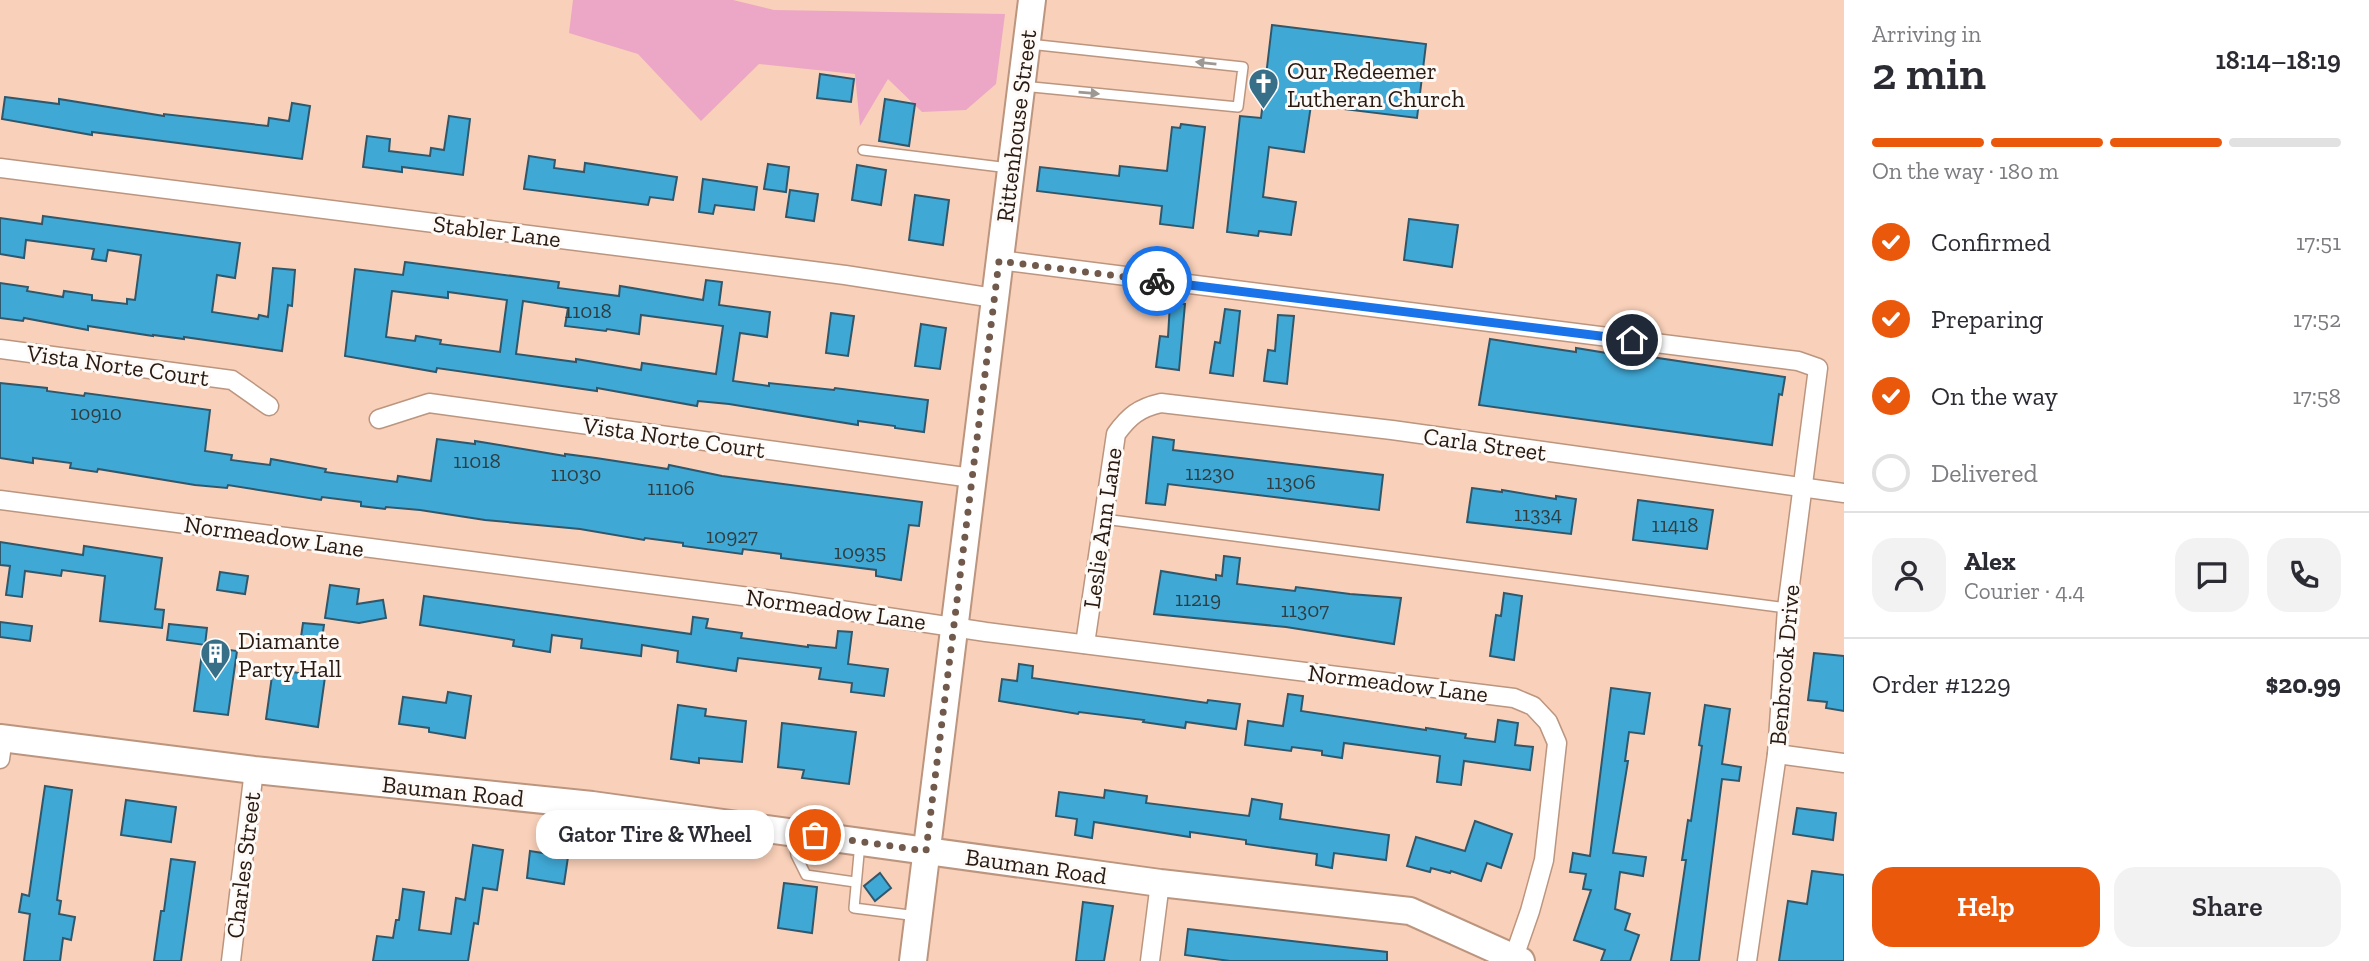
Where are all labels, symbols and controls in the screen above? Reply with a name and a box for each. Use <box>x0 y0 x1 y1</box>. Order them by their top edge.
text: Arriving in <box>1872 20 1981 48</box>
street label: Rittenhouse Street <box>990 28 1042 224</box>
text: 18:14–18:19 <box>2216 44 2341 76</box>
text: 2 min <box>1872 46 1986 101</box>
place label: Our Redeemer Lutheran Church <box>1287 56 1465 113</box>
one-way arrow <box>1195 58 1217 69</box>
church icon: Our Redeemer Lutheran Church <box>1247 67 1281 111</box>
one-way arrow <box>1078 88 1100 99</box>
text: On the way · 180 m <box>1872 157 2059 185</box>
street label: Stabler Lane <box>431 209 563 253</box>
icon: check <box>1872 223 1910 261</box>
text: Confirmed <box>1931 226 2051 258</box>
text: 17:51 <box>2296 228 2341 256</box>
courier <box>1122 246 1192 316</box>
icon: bike <box>1138 262 1176 300</box>
house number: 11018 <box>564 298 612 323</box>
icon: check <box>1872 300 1910 338</box>
text: Preparing <box>1931 303 2043 335</box>
text: 17:52 <box>2293 305 2341 333</box>
pin <box>1602 310 1662 370</box>
icon: home <box>1613 321 1651 359</box>
street label: Vista Norte Court <box>24 338 211 392</box>
icon: check <box>1872 377 1910 415</box>
text: On the way <box>1931 380 2058 412</box>
text: 17:58 <box>2292 382 2341 410</box>
house number: 10910 <box>70 400 122 425</box>
street label: Vista Norte Court <box>580 410 767 464</box>
street label: Carla Street <box>1422 421 1548 467</box>
street label: Leslie Ann Lane <box>1076 446 1128 610</box>
house number: 11018 <box>453 448 501 473</box>
text: Delivered <box>1931 457 2038 489</box>
house number: 11230 <box>1185 460 1235 485</box>
house number: 11030 <box>551 461 601 486</box>
house number: 11306 <box>1266 469 1316 494</box>
house number: 11106 <box>647 475 695 500</box>
house number: 11334 <box>1514 501 1562 526</box>
street label: Normeadow Lane <box>182 509 366 563</box>
house number: 11418 <box>1652 512 1698 537</box>
house number: 10927 <box>706 523 758 548</box>
button: person <box>1872 538 1946 612</box>
button: chat <box>2175 538 2249 612</box>
button: phone <box>2267 538 2341 612</box>
house number: 10935 <box>834 539 886 564</box>
text: Alex <box>1964 545 2016 577</box>
text: Courier · 4.4 <box>1964 577 2085 605</box>
street label: Normeadow Lane <box>744 582 928 636</box>
street label: Benbrook Drive <box>1763 583 1805 747</box>
house number: 11219 <box>1175 586 1221 611</box>
house number: 11307 <box>1281 597 1329 622</box>
place label: Diamante Party Hall <box>238 626 342 683</box>
building icon: Diamante Party Hall <box>198 637 232 681</box>
street label: Normeadow Lane <box>1306 658 1490 708</box>
text: Order #1229 <box>1872 668 2011 700</box>
text: $20.99 <box>2266 668 2341 700</box>
street label: Bauman Road <box>381 769 525 813</box>
street label: Charles Street <box>220 790 266 940</box>
pin <box>785 805 845 865</box>
callout: Gator Tire & Wheel <box>535 810 773 860</box>
icon: bag <box>796 816 834 854</box>
text: Gator Tire & Wheel <box>558 820 752 848</box>
street label: Bauman Road <box>963 842 1109 890</box>
button: Help <box>1872 867 2100 947</box>
button: Share <box>2114 867 2341 947</box>

